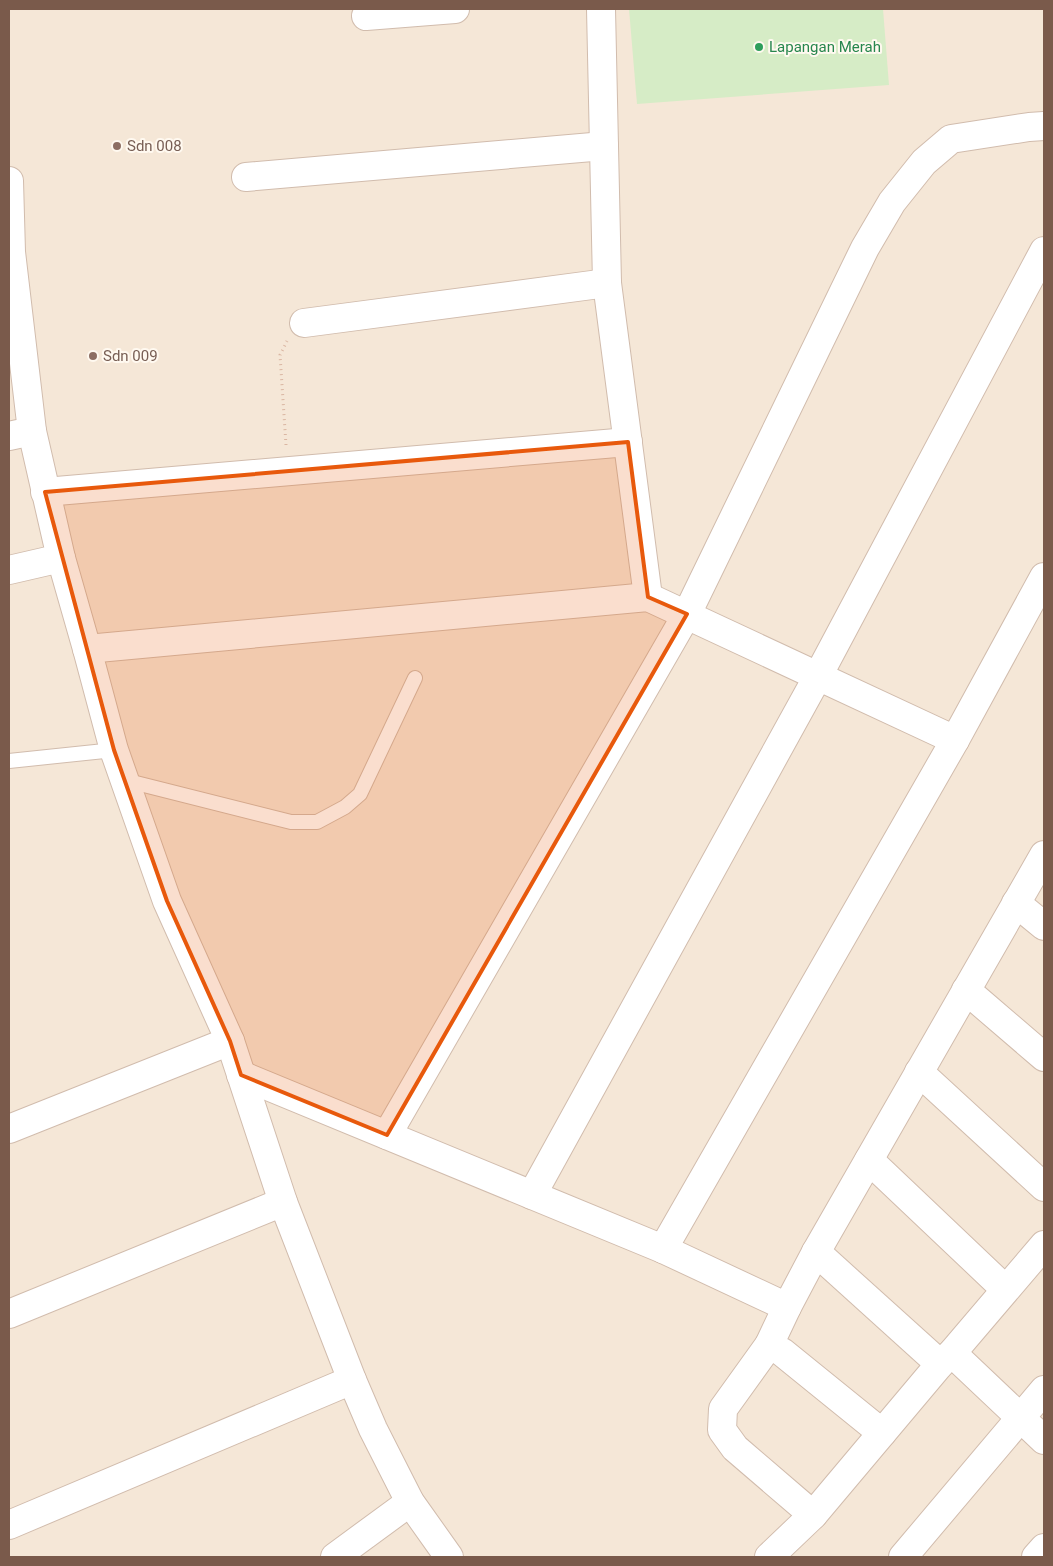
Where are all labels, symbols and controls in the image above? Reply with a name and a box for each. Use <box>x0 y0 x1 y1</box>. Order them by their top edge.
place label: Lapangan Merah <box>769 38 881 56</box>
marker: Lapangan Merah <box>753 41 765 53</box>
place label: Sdn 008 <box>127 137 182 155</box>
marker: Sdn 008 <box>111 140 123 152</box>
place label: Sdn 009 <box>103 347 158 365</box>
marker: Sdn 009 <box>87 350 99 362</box>

